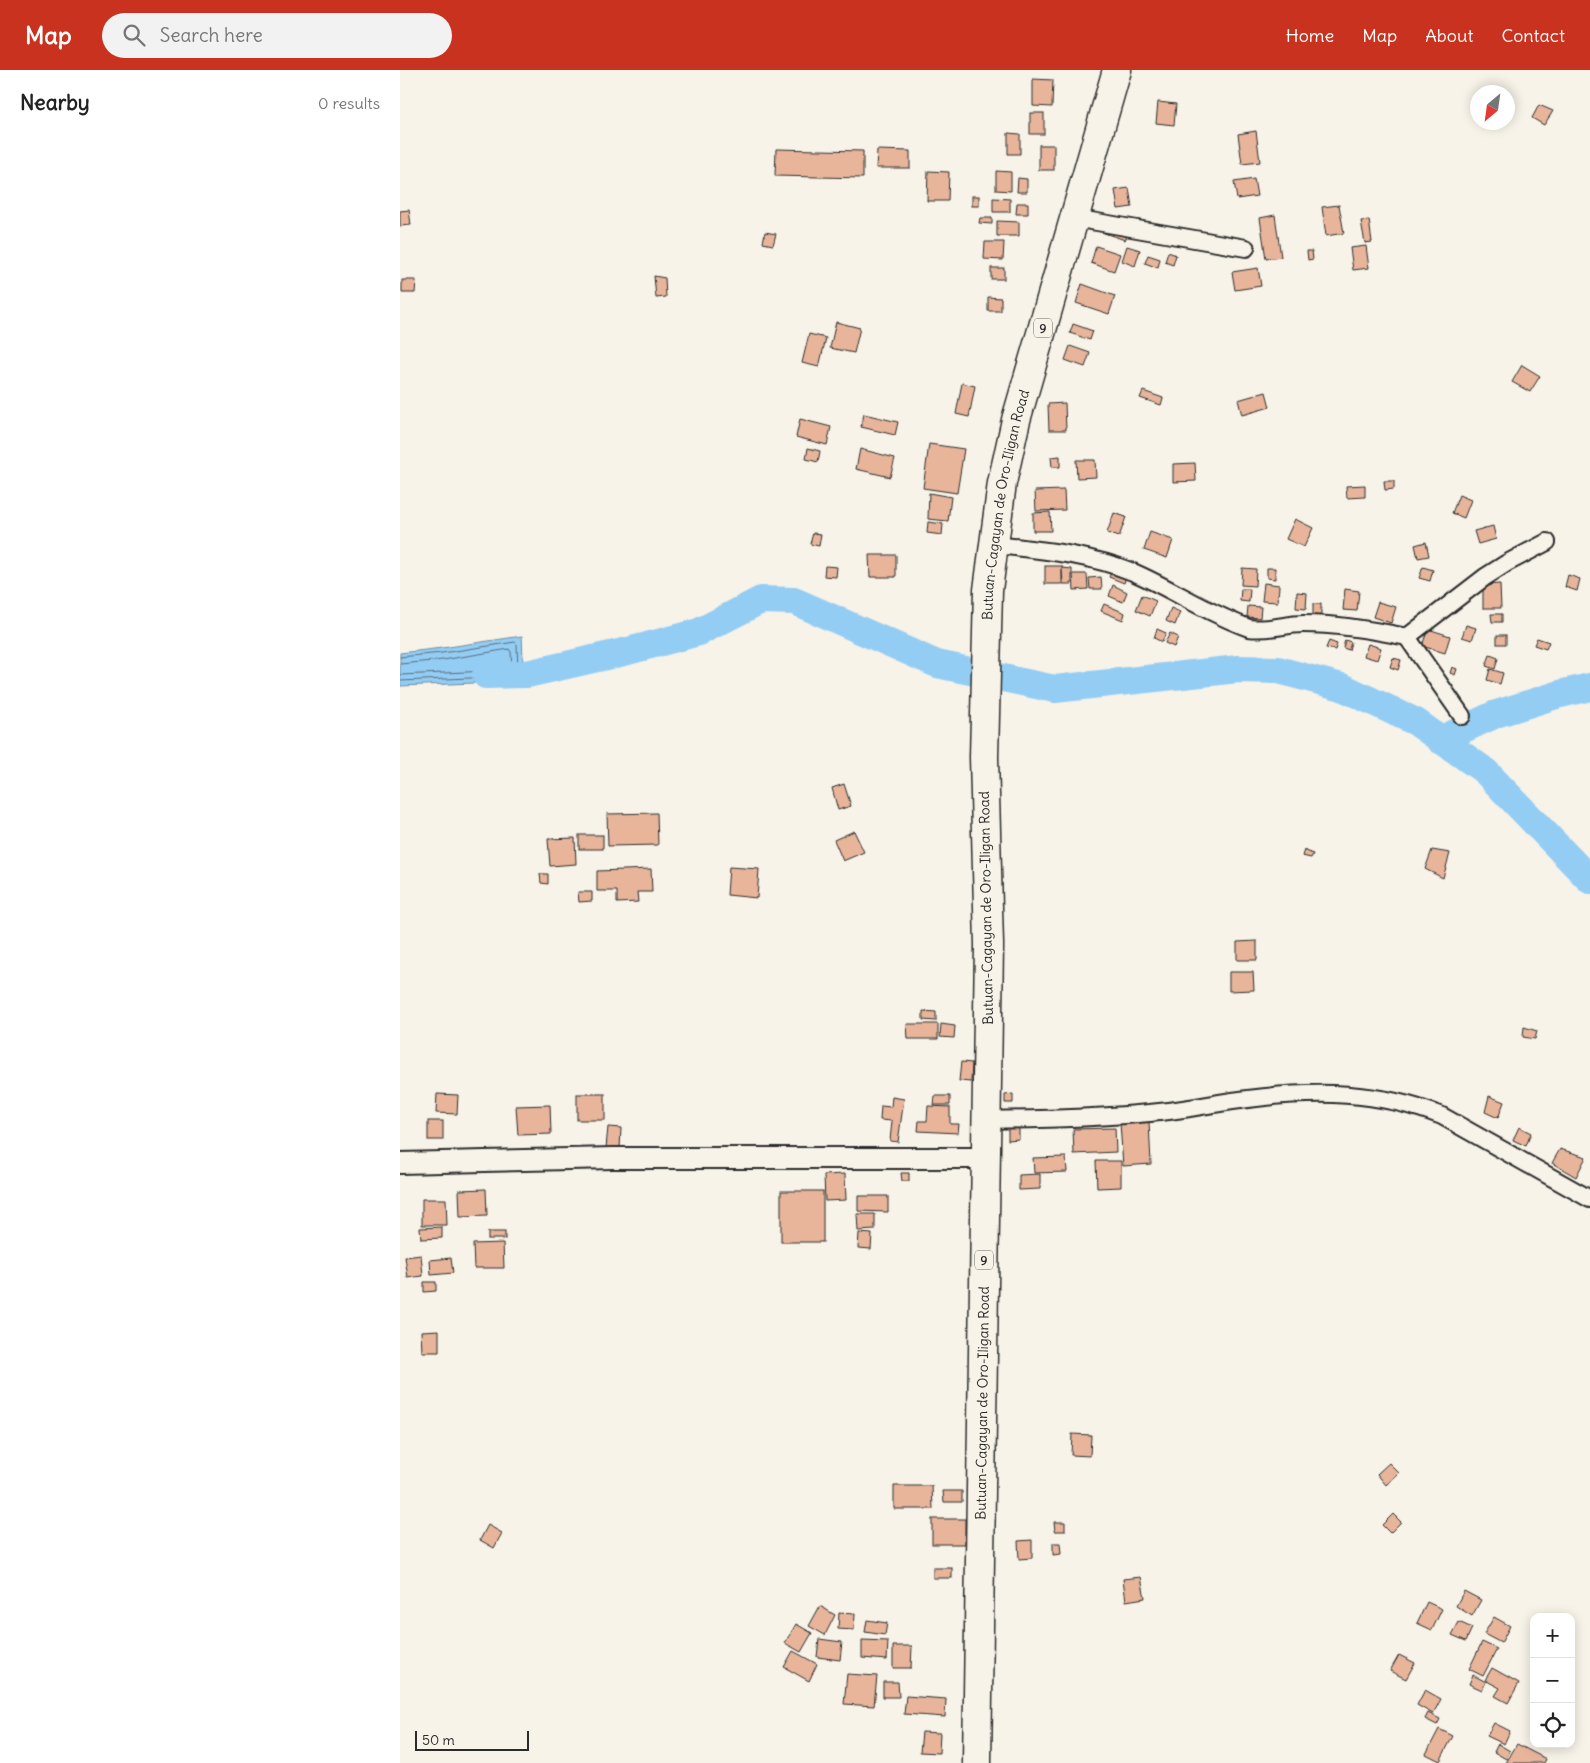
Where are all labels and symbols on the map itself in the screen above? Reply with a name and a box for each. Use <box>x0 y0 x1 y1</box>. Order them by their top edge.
north arrow <box>1470 85 1515 130</box>
road number: 9 <box>1034 318 1052 338</box>
street label: Butuan-Cagayan de Oro-Iligan Road <box>978 387 1033 620</box>
street label: Butuan-Cagayan de Oro-Iligan Road <box>975 791 997 1025</box>
road number: 9 <box>975 1250 993 1270</box>
street label: Butuan-Cagayan de Oro-Iligan Road <box>972 1286 993 1520</box>
scale bar <box>415 1728 529 1751</box>

